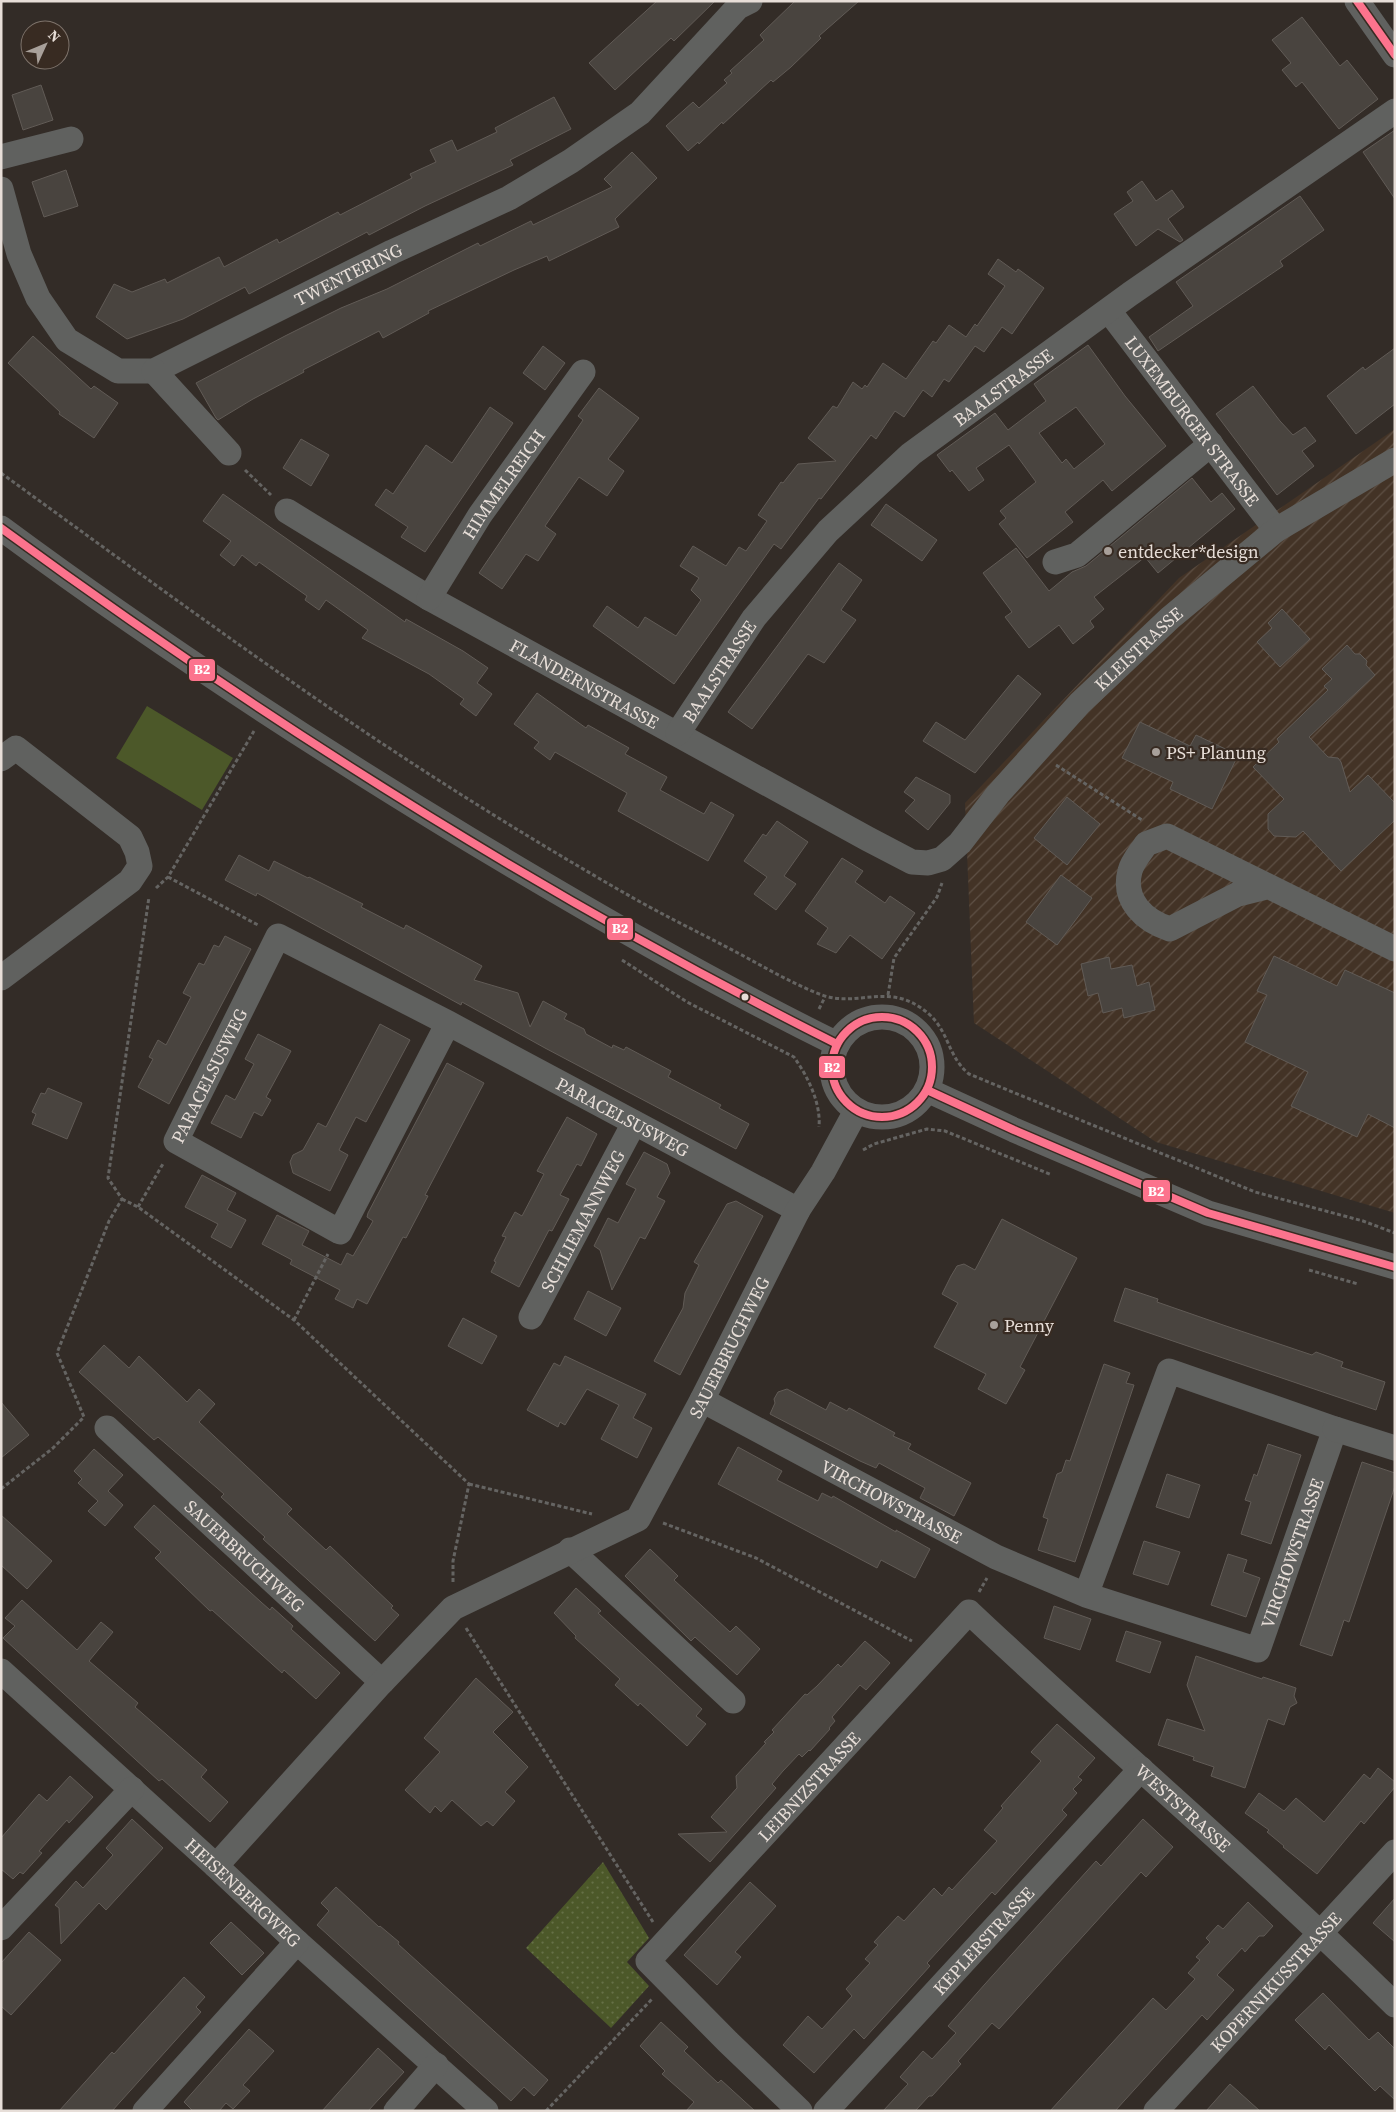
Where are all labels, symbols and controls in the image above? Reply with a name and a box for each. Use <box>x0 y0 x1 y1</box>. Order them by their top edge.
north arrow <box>20 20 70 70</box>
text: N <box>44 25 65 47</box>
street label: TWENTERING <box>290 237 406 311</box>
street label: LUXEMBURGER STRASSE <box>1120 330 1266 511</box>
street label: BAALSTRASSE <box>948 342 1058 432</box>
street label: HIMMELREICH <box>456 424 550 544</box>
place label: entdecker*design <box>1118 539 1259 564</box>
marker: entdecker*design <box>1102 545 1114 557</box>
street label: KLEISTRASSE <box>1088 600 1188 696</box>
street label: BAALSTRASSE <box>676 615 762 727</box>
street label: FLANDERNSTRASSE <box>506 632 664 734</box>
line badge: B2 <box>188 658 216 682</box>
text: B2 <box>194 659 211 679</box>
place label: PS+ Planung <box>1166 740 1266 765</box>
marker: PS+ Planung <box>1150 746 1162 758</box>
line badge: B2 <box>606 917 634 941</box>
text: B2 <box>612 918 629 938</box>
unlabelled marker <box>740 992 750 1002</box>
street label: PARACELSUSWEG <box>165 1004 253 1147</box>
line badge: B2 <box>818 1055 846 1079</box>
text: B2 <box>824 1057 841 1077</box>
street label: PARACELSUSWEG <box>552 1071 694 1162</box>
street label: SCHLIEMANNWEG <box>534 1145 630 1296</box>
line badge: B2 <box>1142 1179 1171 1203</box>
text: B2 <box>1148 1181 1165 1201</box>
street label: SAUERBRUCHWEG <box>682 1272 775 1422</box>
place label: Penny <box>1004 1313 1055 1338</box>
marker: Penny <box>988 1319 1000 1331</box>
street label: VIRCHOWSTRASSE <box>816 1453 967 1549</box>
street label: VIRCHOWSTRASSE <box>1254 1475 1329 1632</box>
street label: SAUERBRUCHWEG <box>180 1494 311 1617</box>
street label: LEIBNIZSTRASSE <box>752 1726 866 1847</box>
street label: WESTSTRASSE <box>1130 1758 1237 1858</box>
street label: HEISENBERGWEG <box>180 1832 307 1952</box>
street label: KEPLERSTRASSE <box>927 1881 1040 2000</box>
street label: KOPERNIKUSSTRASSE <box>1204 1906 1347 2057</box>

